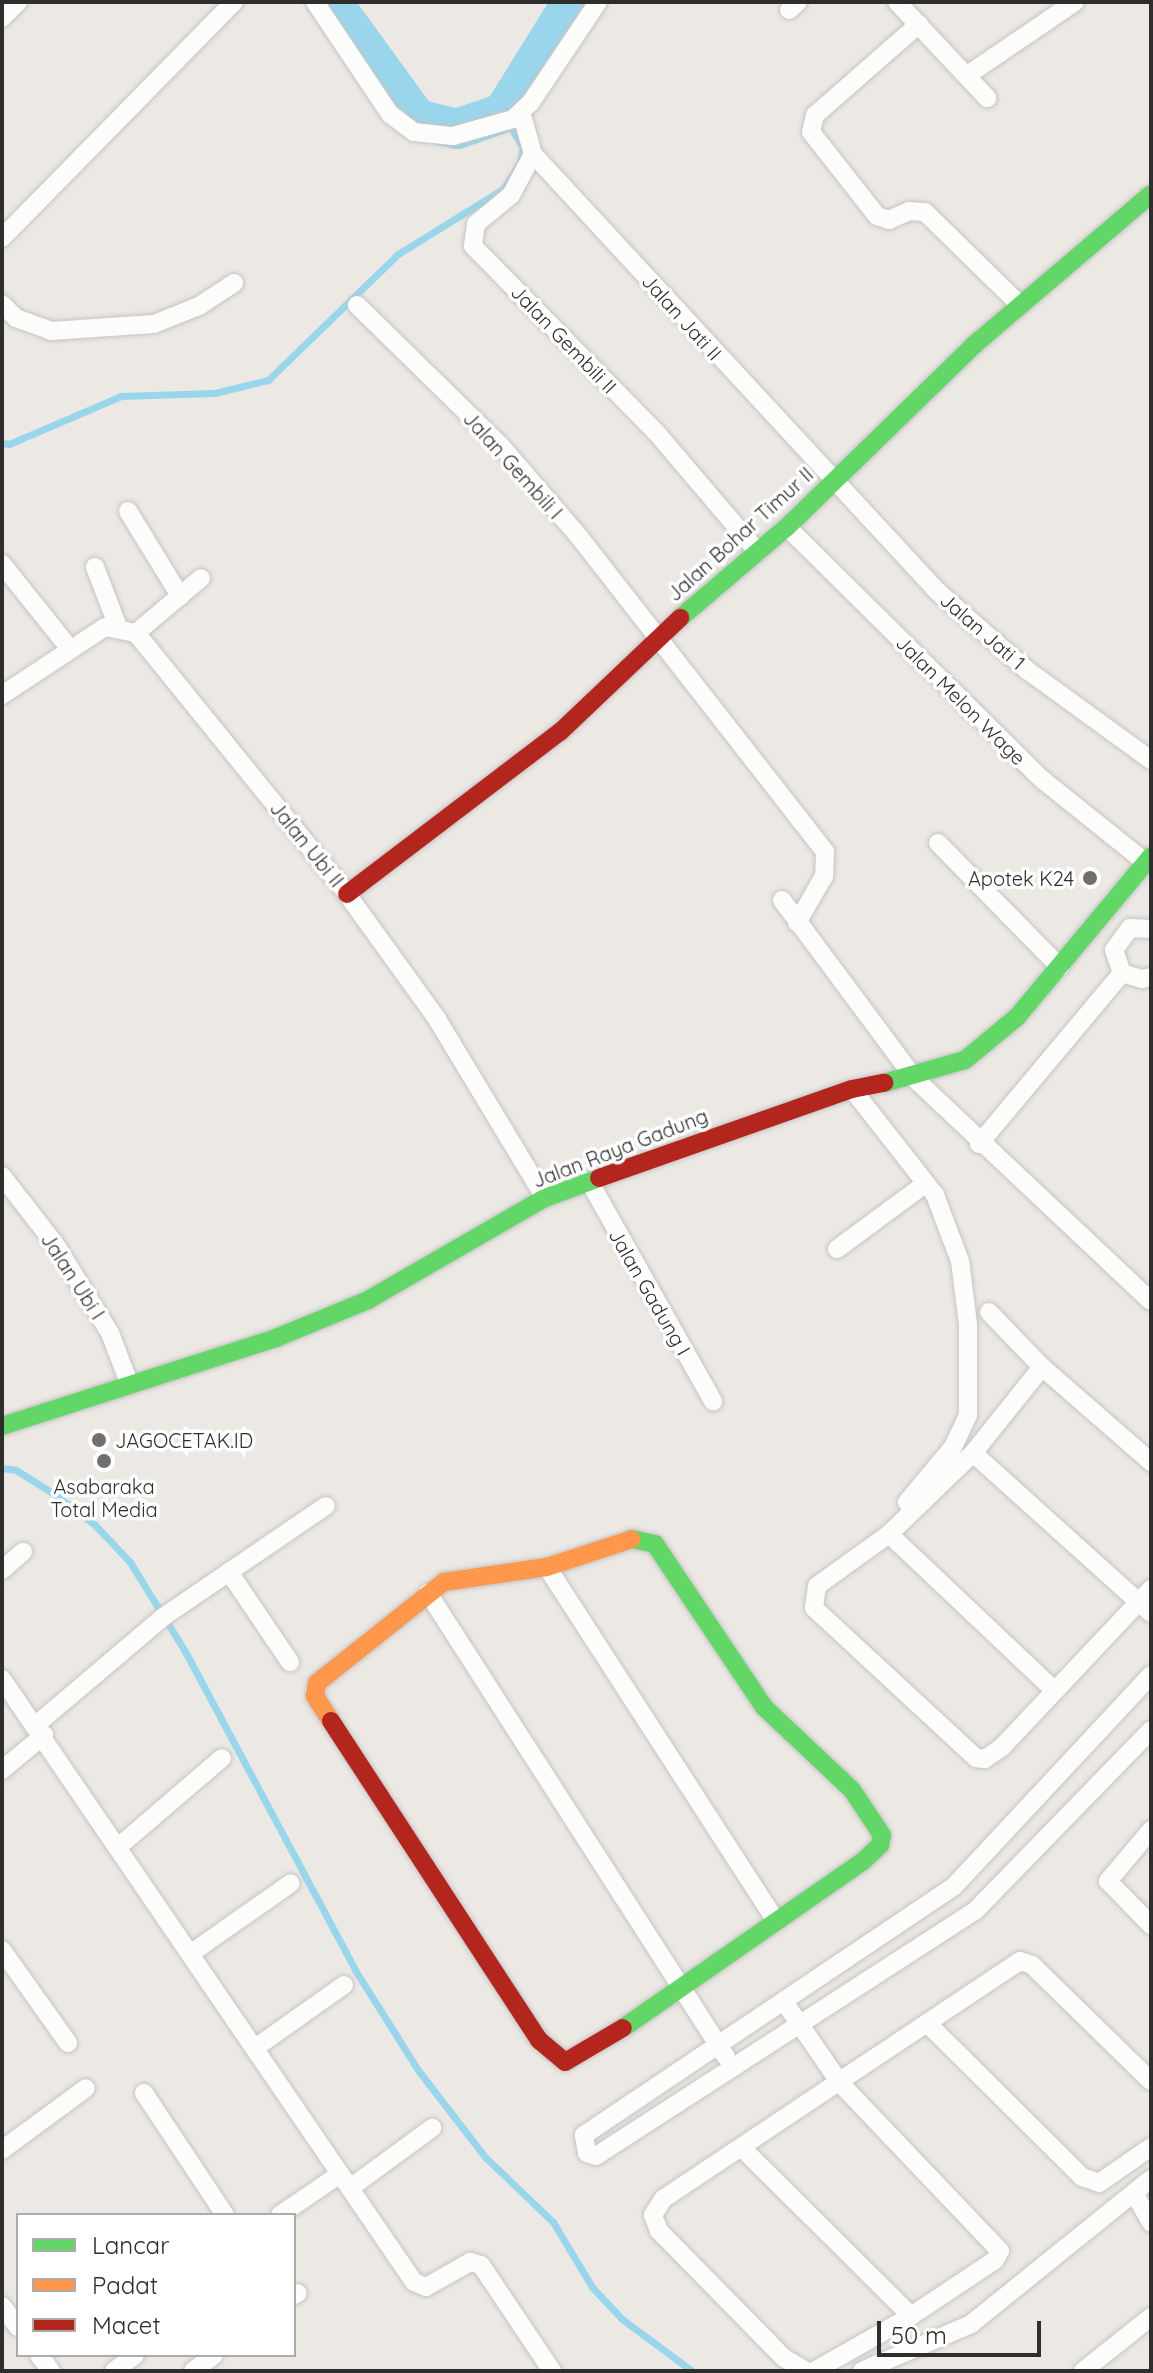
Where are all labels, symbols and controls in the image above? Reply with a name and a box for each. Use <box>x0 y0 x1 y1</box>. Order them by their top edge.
street label: Jalan Jati II <box>637 269 727 365</box>
street label: Jalan Gembili II <box>506 280 622 398</box>
street label: Jalan Gembili I <box>458 406 568 524</box>
street label: Jalan Bohar Timur II <box>662 462 818 606</box>
street label: Jalan Jati 1 <box>936 588 1030 674</box>
street label: Jalan Melon Wage <box>891 630 1031 770</box>
street label: Jalan Ubi II <box>265 796 349 892</box>
place label: Apotek K24 <box>968 866 1074 890</box>
marker: Apotek K24 <box>1081 869 1099 887</box>
street label: Jalan Raya Gadung <box>529 1103 711 1193</box>
street label: Jalan Gadung I <box>604 1225 696 1359</box>
street label: Jalan Ubi I <box>36 1228 110 1324</box>
place label: JAGOCETAK.ID <box>115 1428 253 1452</box>
marker: JAGOCETAK.ID <box>90 1431 108 1449</box>
marker: Asabaraka Total Media <box>95 1452 113 1470</box>
place label: Asabaraka Total Media <box>50 1474 158 1521</box>
legend <box>16 2213 296 2357</box>
text: Lancar <box>92 2230 169 2260</box>
text: Padat <box>92 2270 158 2300</box>
scale bar <box>881 2305 1045 2355</box>
text: Macet <box>92 2310 161 2340</box>
text: 50 m <box>891 2320 947 2350</box>

